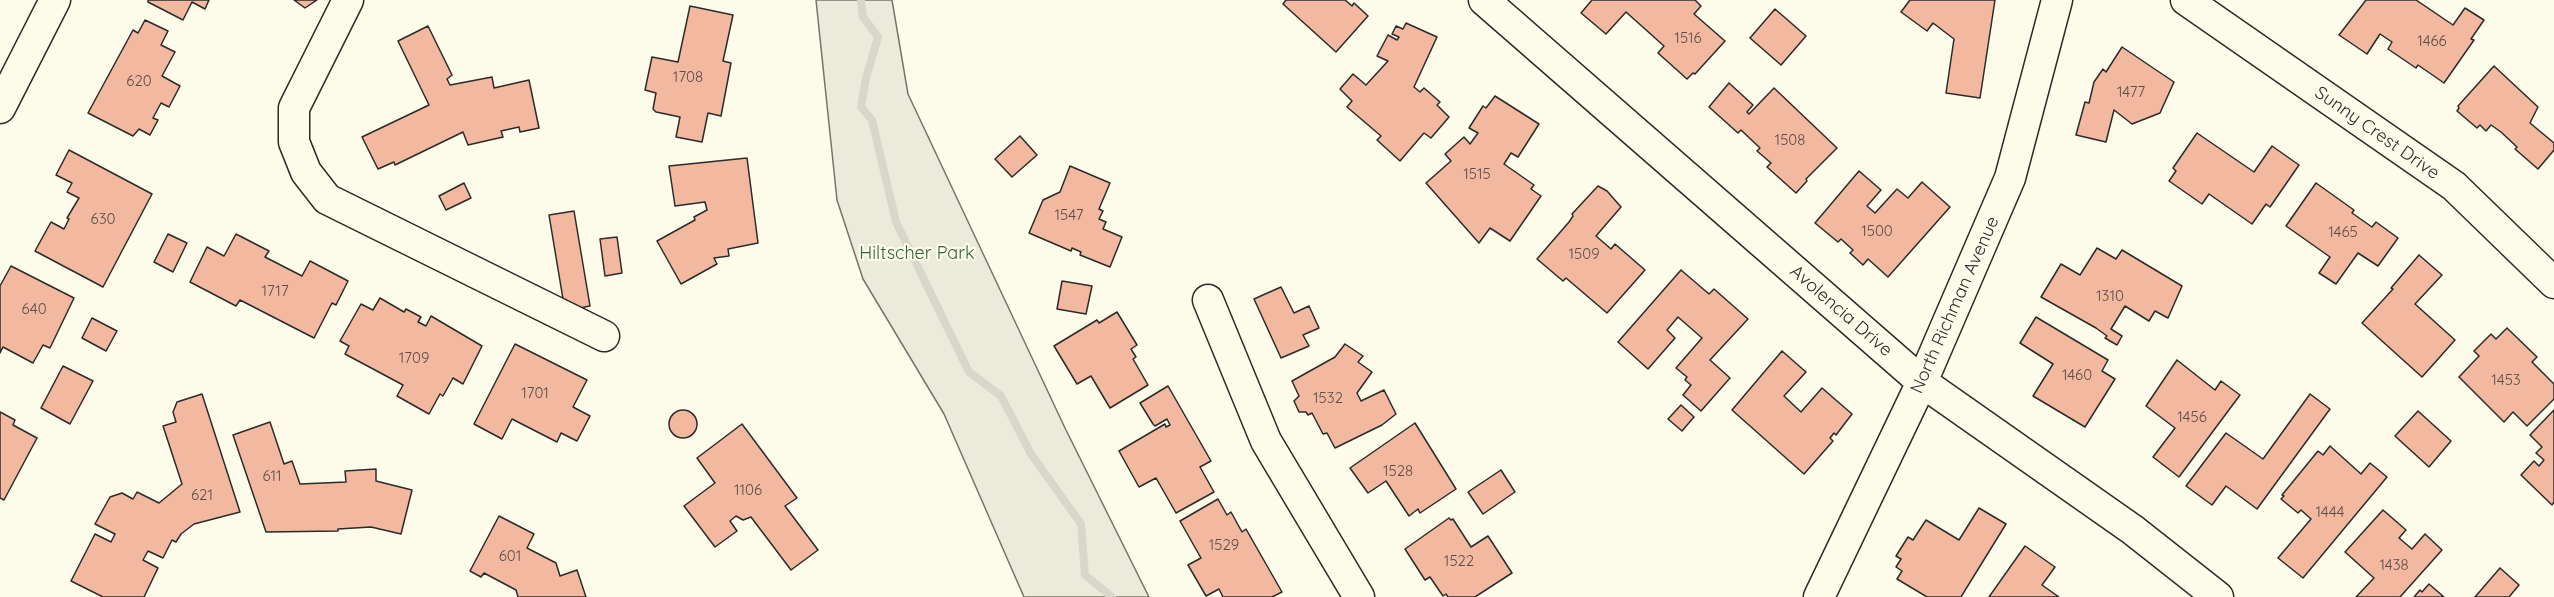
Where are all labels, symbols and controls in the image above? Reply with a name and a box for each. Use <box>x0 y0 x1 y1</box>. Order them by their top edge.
house number: 1516 <box>1674 29 1702 47</box>
house number: 1466 <box>2417 32 2447 50</box>
house number: 1708 <box>673 68 703 86</box>
house number: 620 <box>126 72 152 90</box>
street label: Sunny Crest Drive <box>2310 82 2444 184</box>
house number: 1477 <box>2117 83 2145 101</box>
house number: 1508 <box>1775 131 1805 149</box>
house number: 1515 <box>1463 165 1491 183</box>
house number: 1547 <box>1055 206 1083 224</box>
house number: 630 <box>91 210 115 228</box>
street label: North Richman Avenue <box>1906 213 2004 397</box>
house number: 1500 <box>1861 222 1893 240</box>
house number: 1465 <box>2328 223 2358 241</box>
park label: Hiltscher Park <box>859 243 975 265</box>
house number: 1509 <box>1568 245 1600 263</box>
street label: Avolencia Drive <box>1785 261 1897 361</box>
house number: 1717 <box>261 282 289 300</box>
house number: 1310 <box>2096 287 2124 305</box>
house number: 640 <box>21 300 47 318</box>
house number: 1709 <box>399 349 429 367</box>
house number: 1460 <box>2062 366 2092 384</box>
house number: 1453 <box>2491 371 2521 389</box>
house number: 1701 <box>521 384 549 402</box>
house number: 1532 <box>1313 389 1343 407</box>
house number: 1456 <box>2177 408 2207 426</box>
house number: 1528 <box>1383 462 1413 480</box>
house number: 611 <box>262 467 282 485</box>
house number: 1106 <box>734 481 762 499</box>
house number: 621 <box>191 486 213 504</box>
house number: 1444 <box>2315 503 2345 521</box>
house number: 1529 <box>1209 536 1239 554</box>
house number: 601 <box>499 547 521 565</box>
house number: 1522 <box>1444 552 1474 570</box>
house number: 1438 <box>2379 556 2409 574</box>

